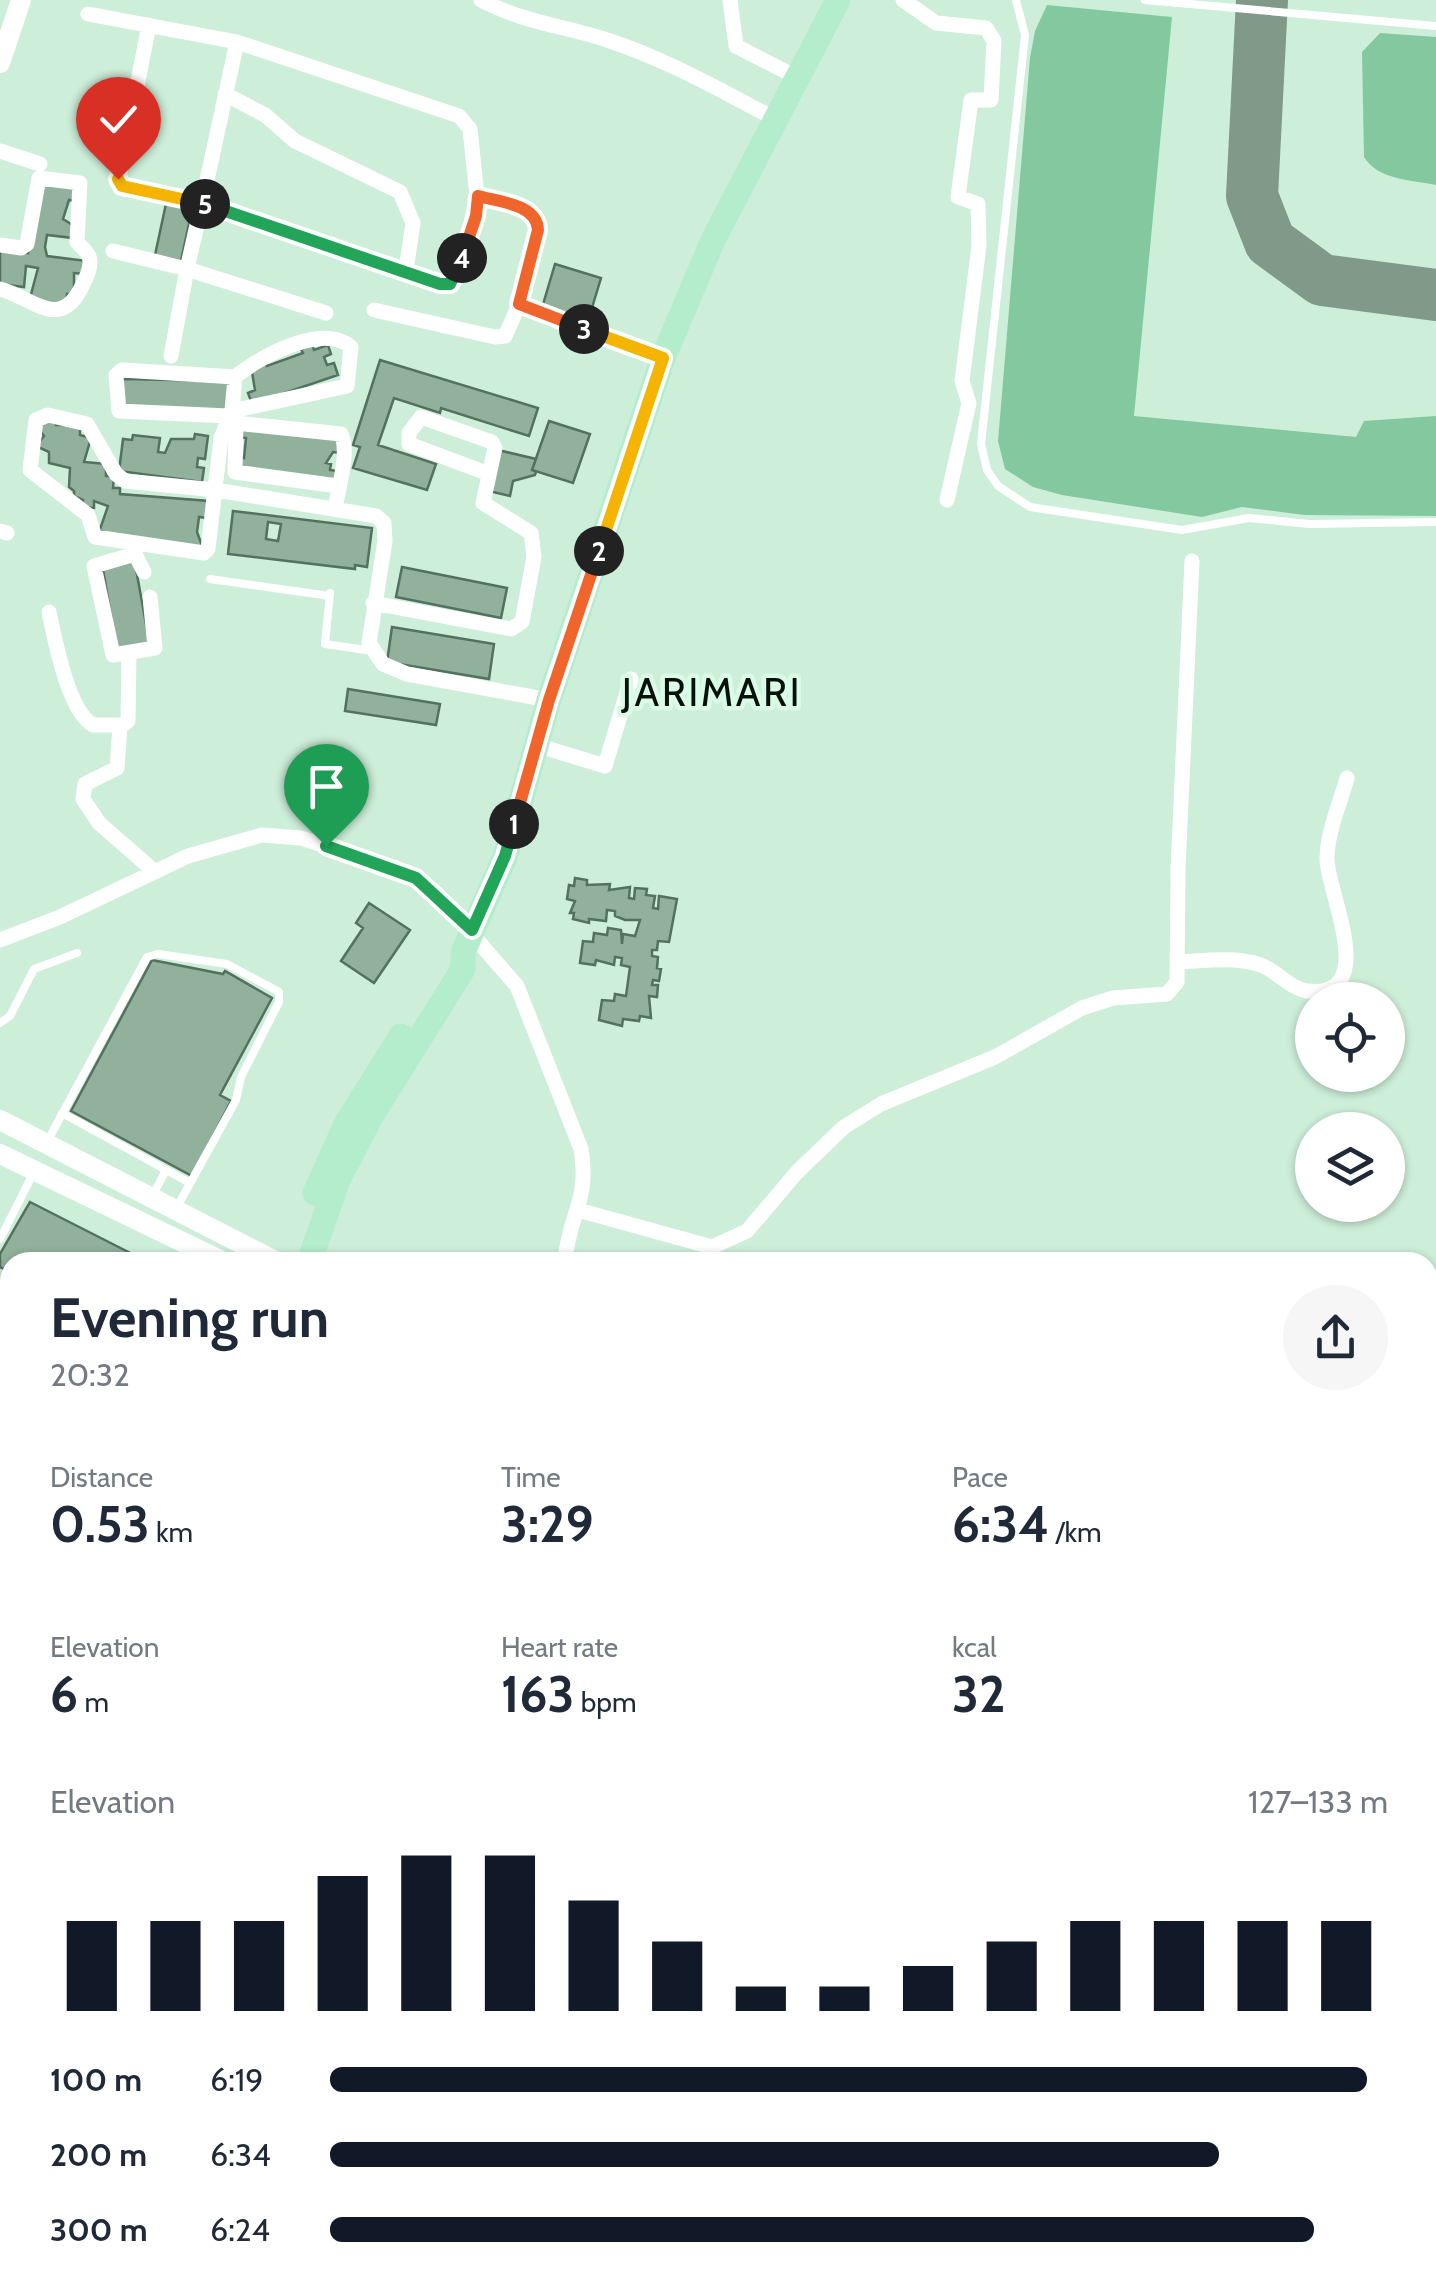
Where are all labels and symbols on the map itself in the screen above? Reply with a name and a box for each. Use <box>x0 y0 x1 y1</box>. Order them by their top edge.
pin <box>76 77 161 180</box>
pin: 5 <box>180 179 230 229</box>
pin: 4 <box>437 233 487 283</box>
pin: 3 <box>559 304 609 354</box>
pin: 2 <box>574 526 624 576</box>
district label: JARIMARI <box>621 667 802 716</box>
pin <box>284 744 369 847</box>
pin: 1 <box>489 799 539 849</box>

